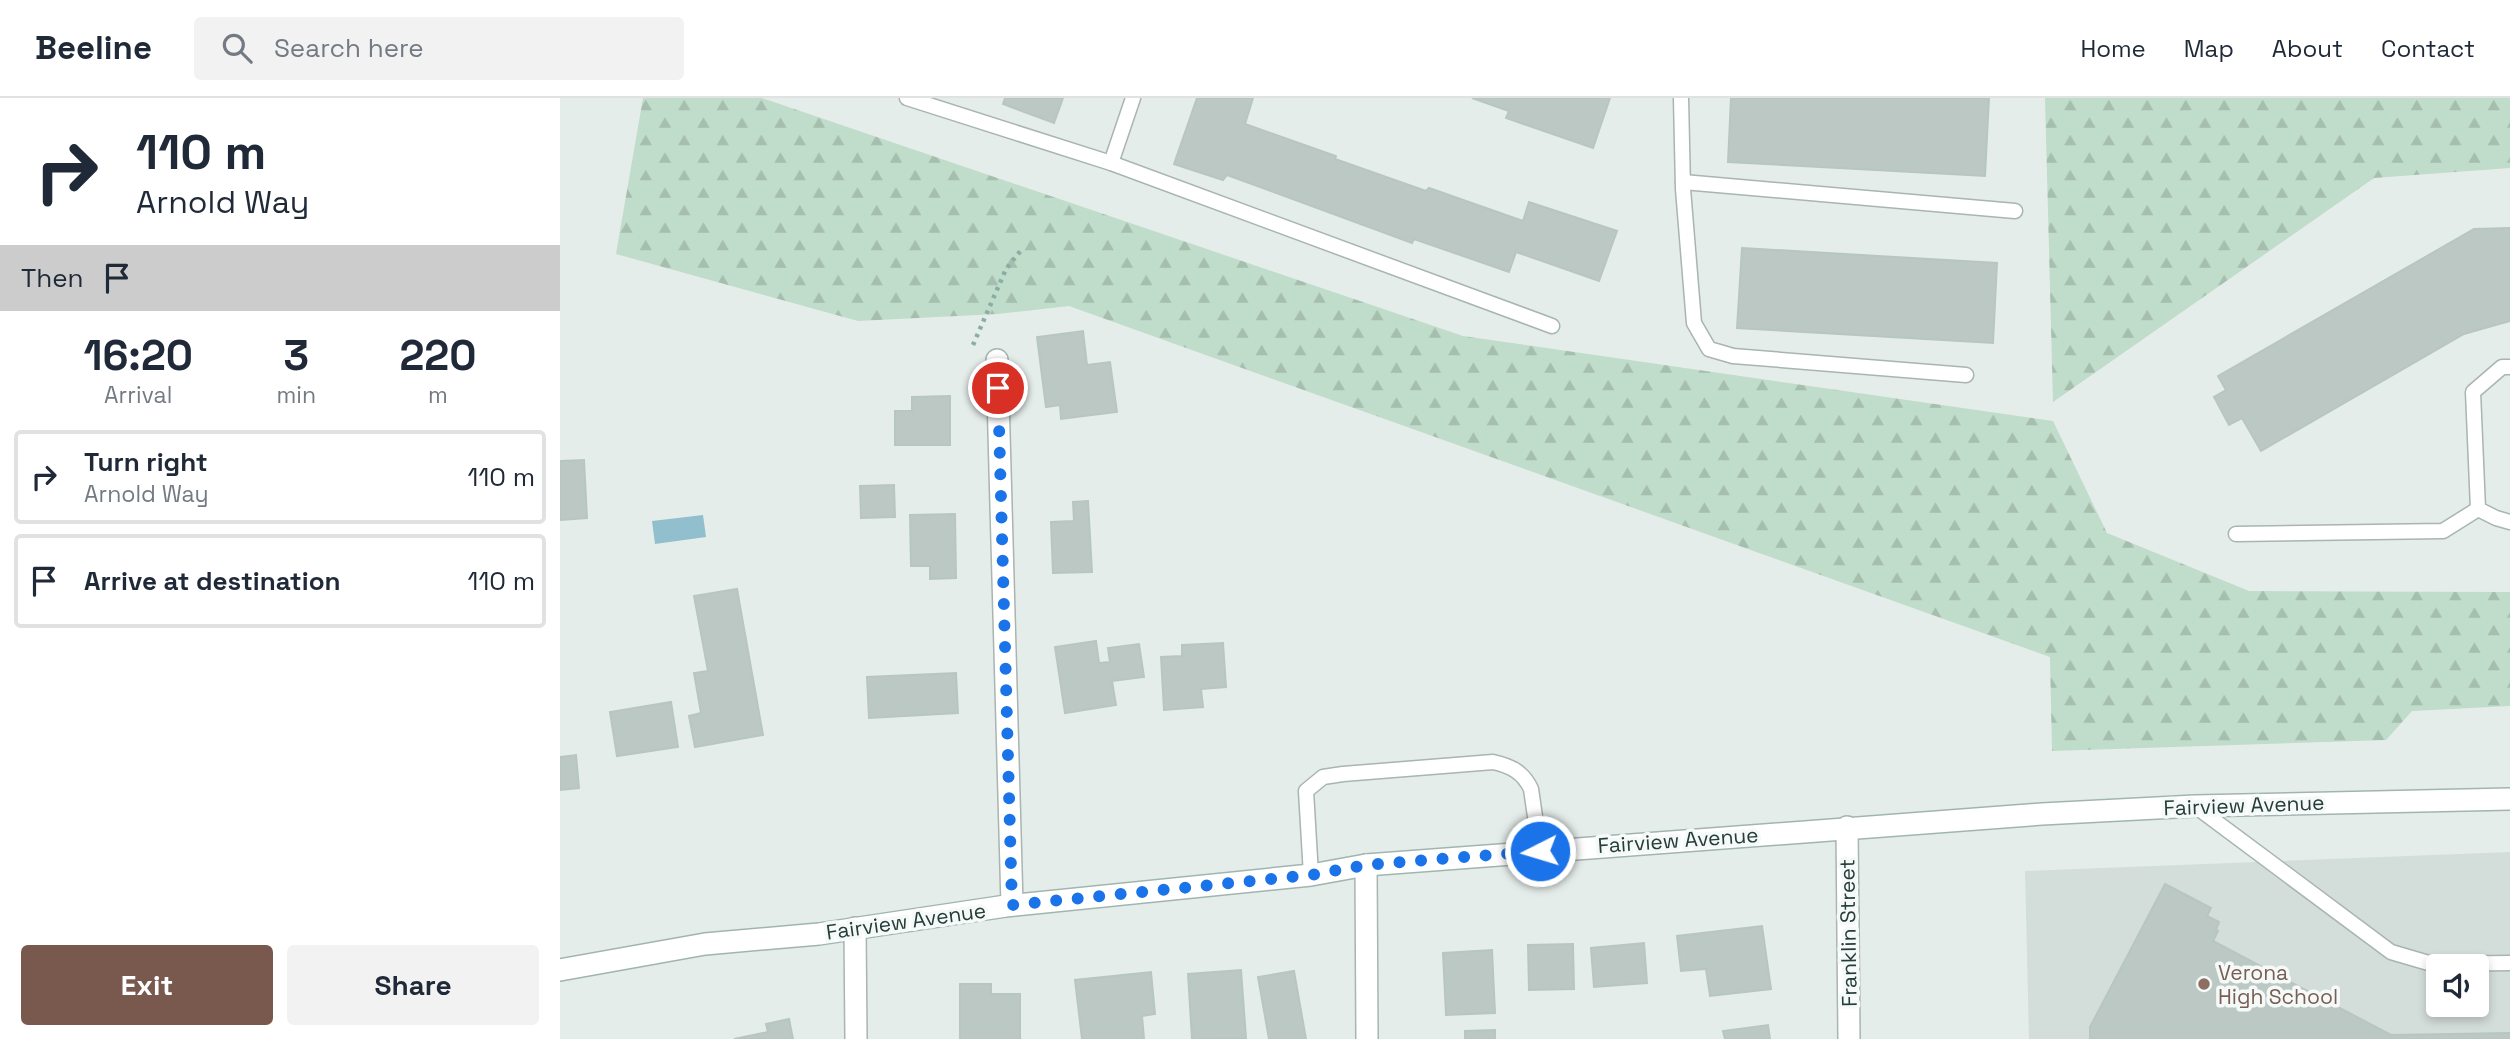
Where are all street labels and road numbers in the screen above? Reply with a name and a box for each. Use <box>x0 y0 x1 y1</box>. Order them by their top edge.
street label: Fairview Avenue <box>2163 789 2325 821</box>
street label: Fairview Avenue <box>1597 821 1759 859</box>
street label: Franklin Street <box>1833 859 1863 1007</box>
street label: Fairview Avenue <box>824 896 988 946</box>

